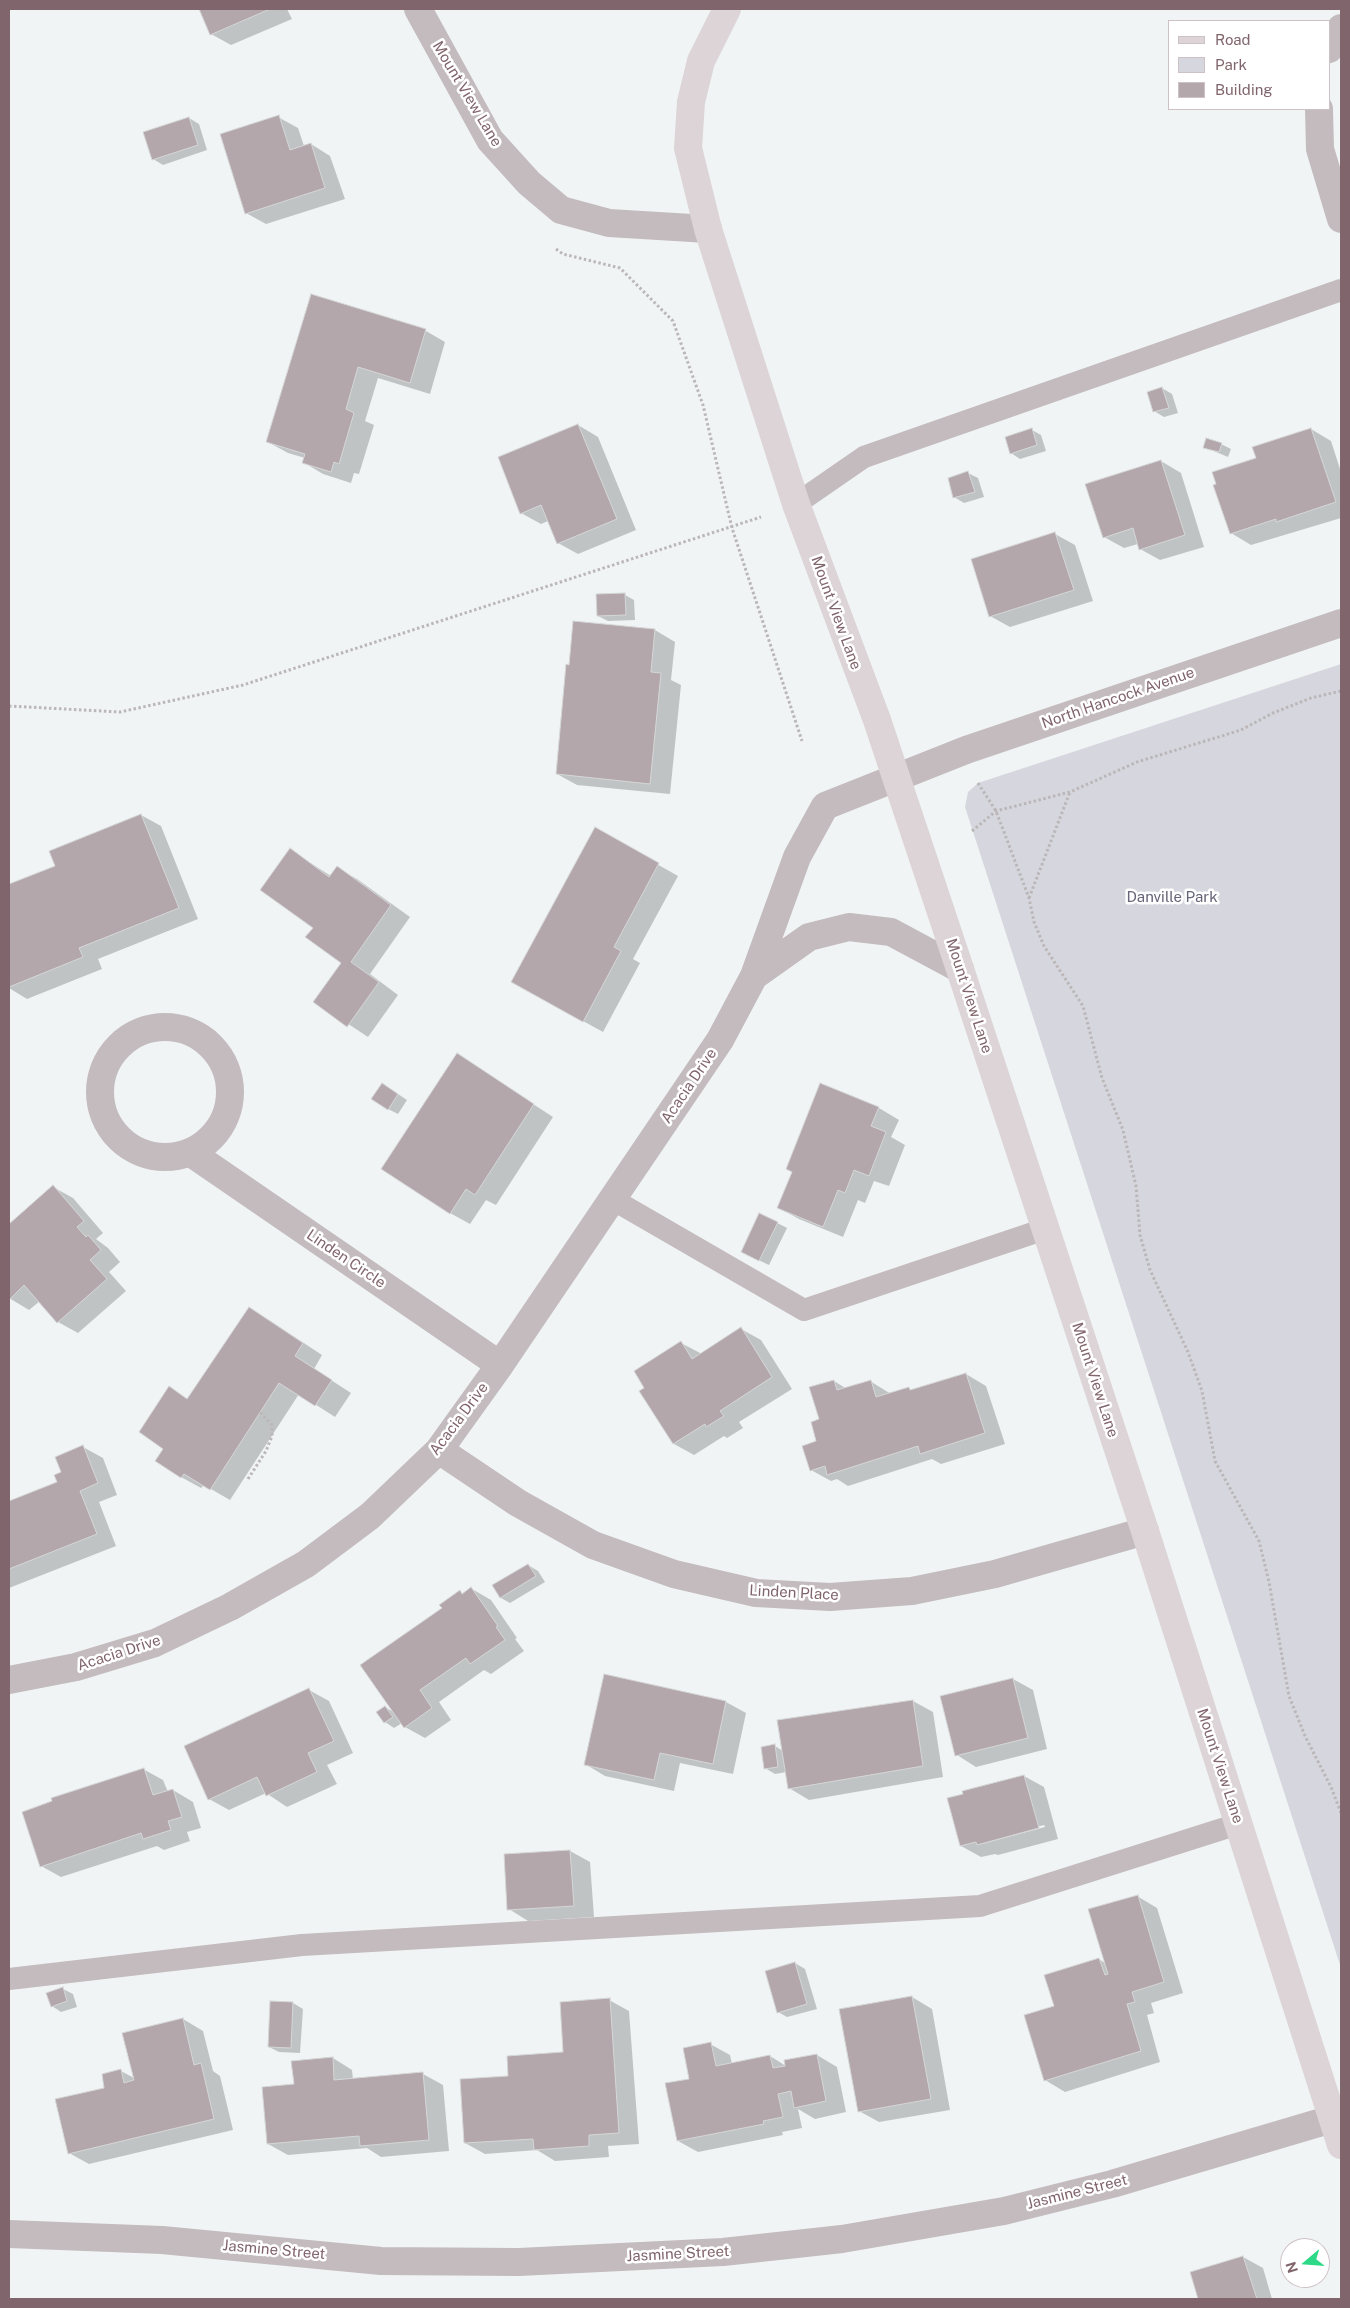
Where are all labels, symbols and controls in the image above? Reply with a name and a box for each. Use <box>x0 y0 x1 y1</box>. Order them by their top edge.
legend <box>1168 20 1330 110</box>
text: Road <box>1215 31 1251 48</box>
street label: Mount View Lane <box>428 38 506 150</box>
text: Park <box>1215 56 1247 73</box>
text: Building <box>1215 81 1273 98</box>
street label: Mount View Lane <box>807 554 865 672</box>
street label: North Hancock Avenue <box>1039 663 1197 733</box>
park label: Danville Park <box>1126 888 1218 906</box>
street label: Mount View Lane <box>942 936 996 1056</box>
street label: Acacia Drive <box>657 1045 721 1127</box>
street label: Linden Circle <box>303 1226 389 1292</box>
street label: Mount View Lane <box>1068 1320 1122 1440</box>
street label: Acacia Drive <box>426 1379 492 1459</box>
street label: Linden Place <box>749 1582 839 1604</box>
street label: Acacia Drive <box>75 1631 163 1675</box>
street label: Mount View Lane <box>1193 1706 1247 1826</box>
street label: Jasmine Street <box>1025 2171 1129 2213</box>
street label: Jasmine Street <box>222 2237 326 2263</box>
north arrow <box>1280 2238 1330 2288</box>
street label: Jasmine Street <box>626 2242 730 2266</box>
text: N <box>1282 2260 1301 2275</box>

